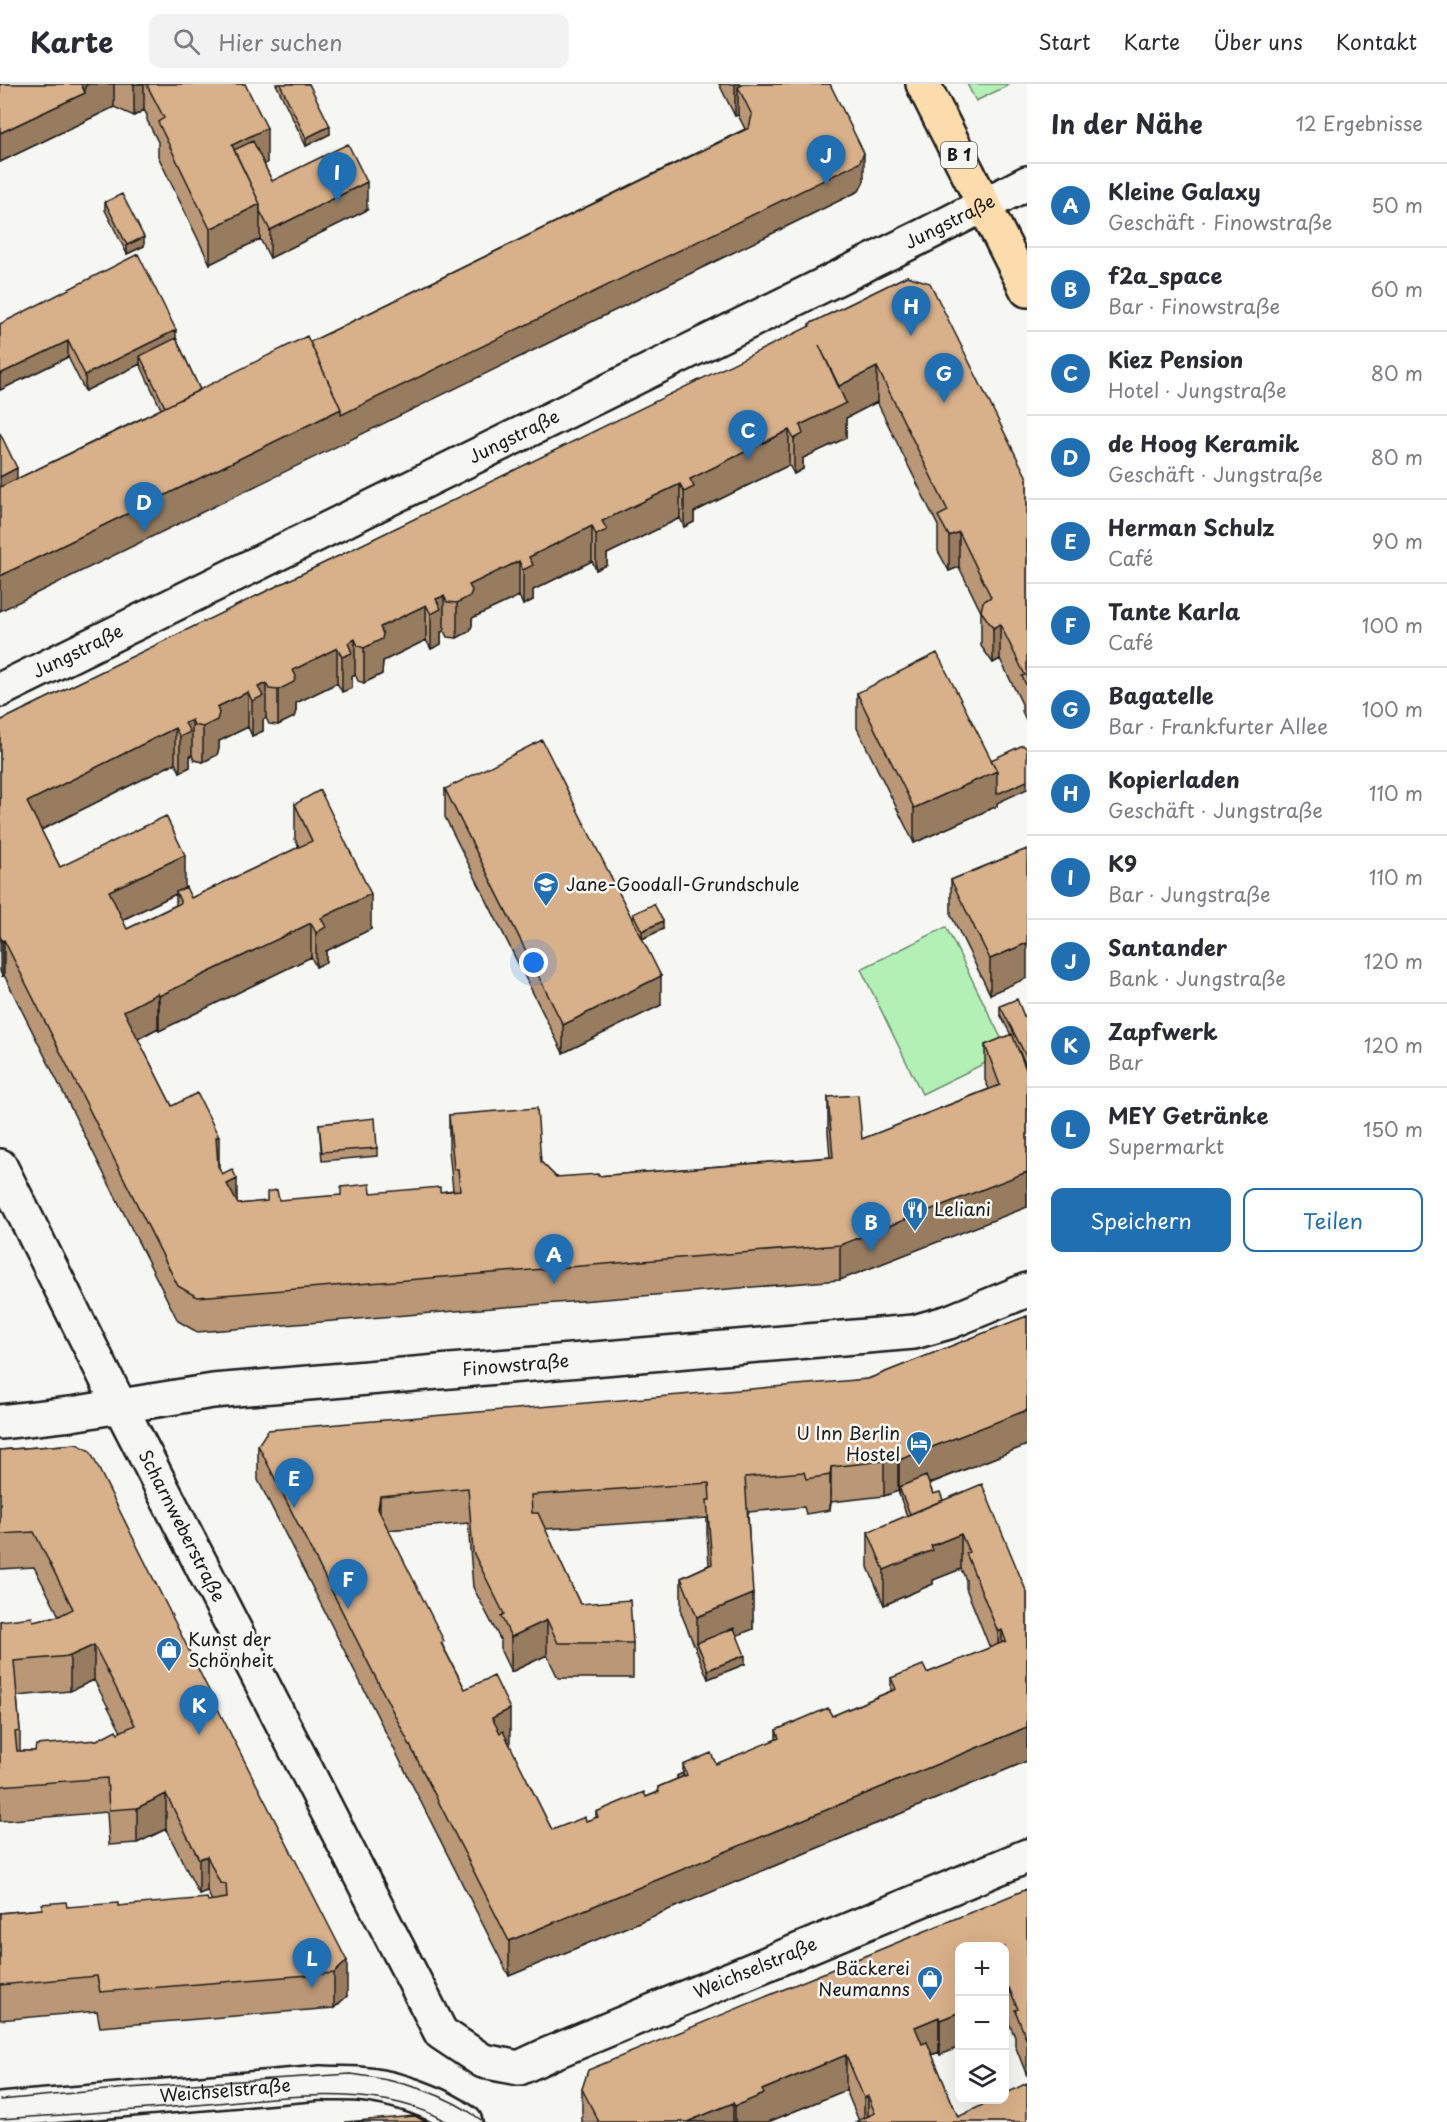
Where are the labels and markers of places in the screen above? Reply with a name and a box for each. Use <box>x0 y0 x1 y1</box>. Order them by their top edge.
pin: J <box>806 135 846 185</box>
pin: I <box>318 152 356 202</box>
pin: H <box>892 286 930 336</box>
pin: G <box>924 354 964 403</box>
pin: C <box>728 410 768 460</box>
pin: D <box>124 482 164 532</box>
school or university icon: Jane-Goodall-Grundschule <box>531 870 561 908</box>
place label: Jane-Goodall-Grundschule <box>566 870 800 897</box>
restaurant icon: Leliani <box>900 1195 930 1233</box>
place label: Leliani <box>934 1195 991 1222</box>
pin: B <box>852 1202 890 1252</box>
pin: A <box>534 1234 574 1284</box>
place label: U Inn Berlin Hostel <box>796 1419 900 1467</box>
hotel icon: U Inn Berlin Hostel <box>904 1429 934 1467</box>
pin: E <box>274 1458 314 1508</box>
pin: F <box>328 1560 368 1609</box>
place label: Kunst der Schönheit <box>188 1625 274 1673</box>
shop icon: Kunst der Schönheit <box>154 1635 184 1673</box>
pin: K <box>180 1686 218 1735</box>
pin: L <box>292 1938 332 1988</box>
place label: Bäckerei Neumanns <box>818 1954 910 2002</box>
shop icon: Bäckerei Neumanns <box>915 1964 945 2002</box>

